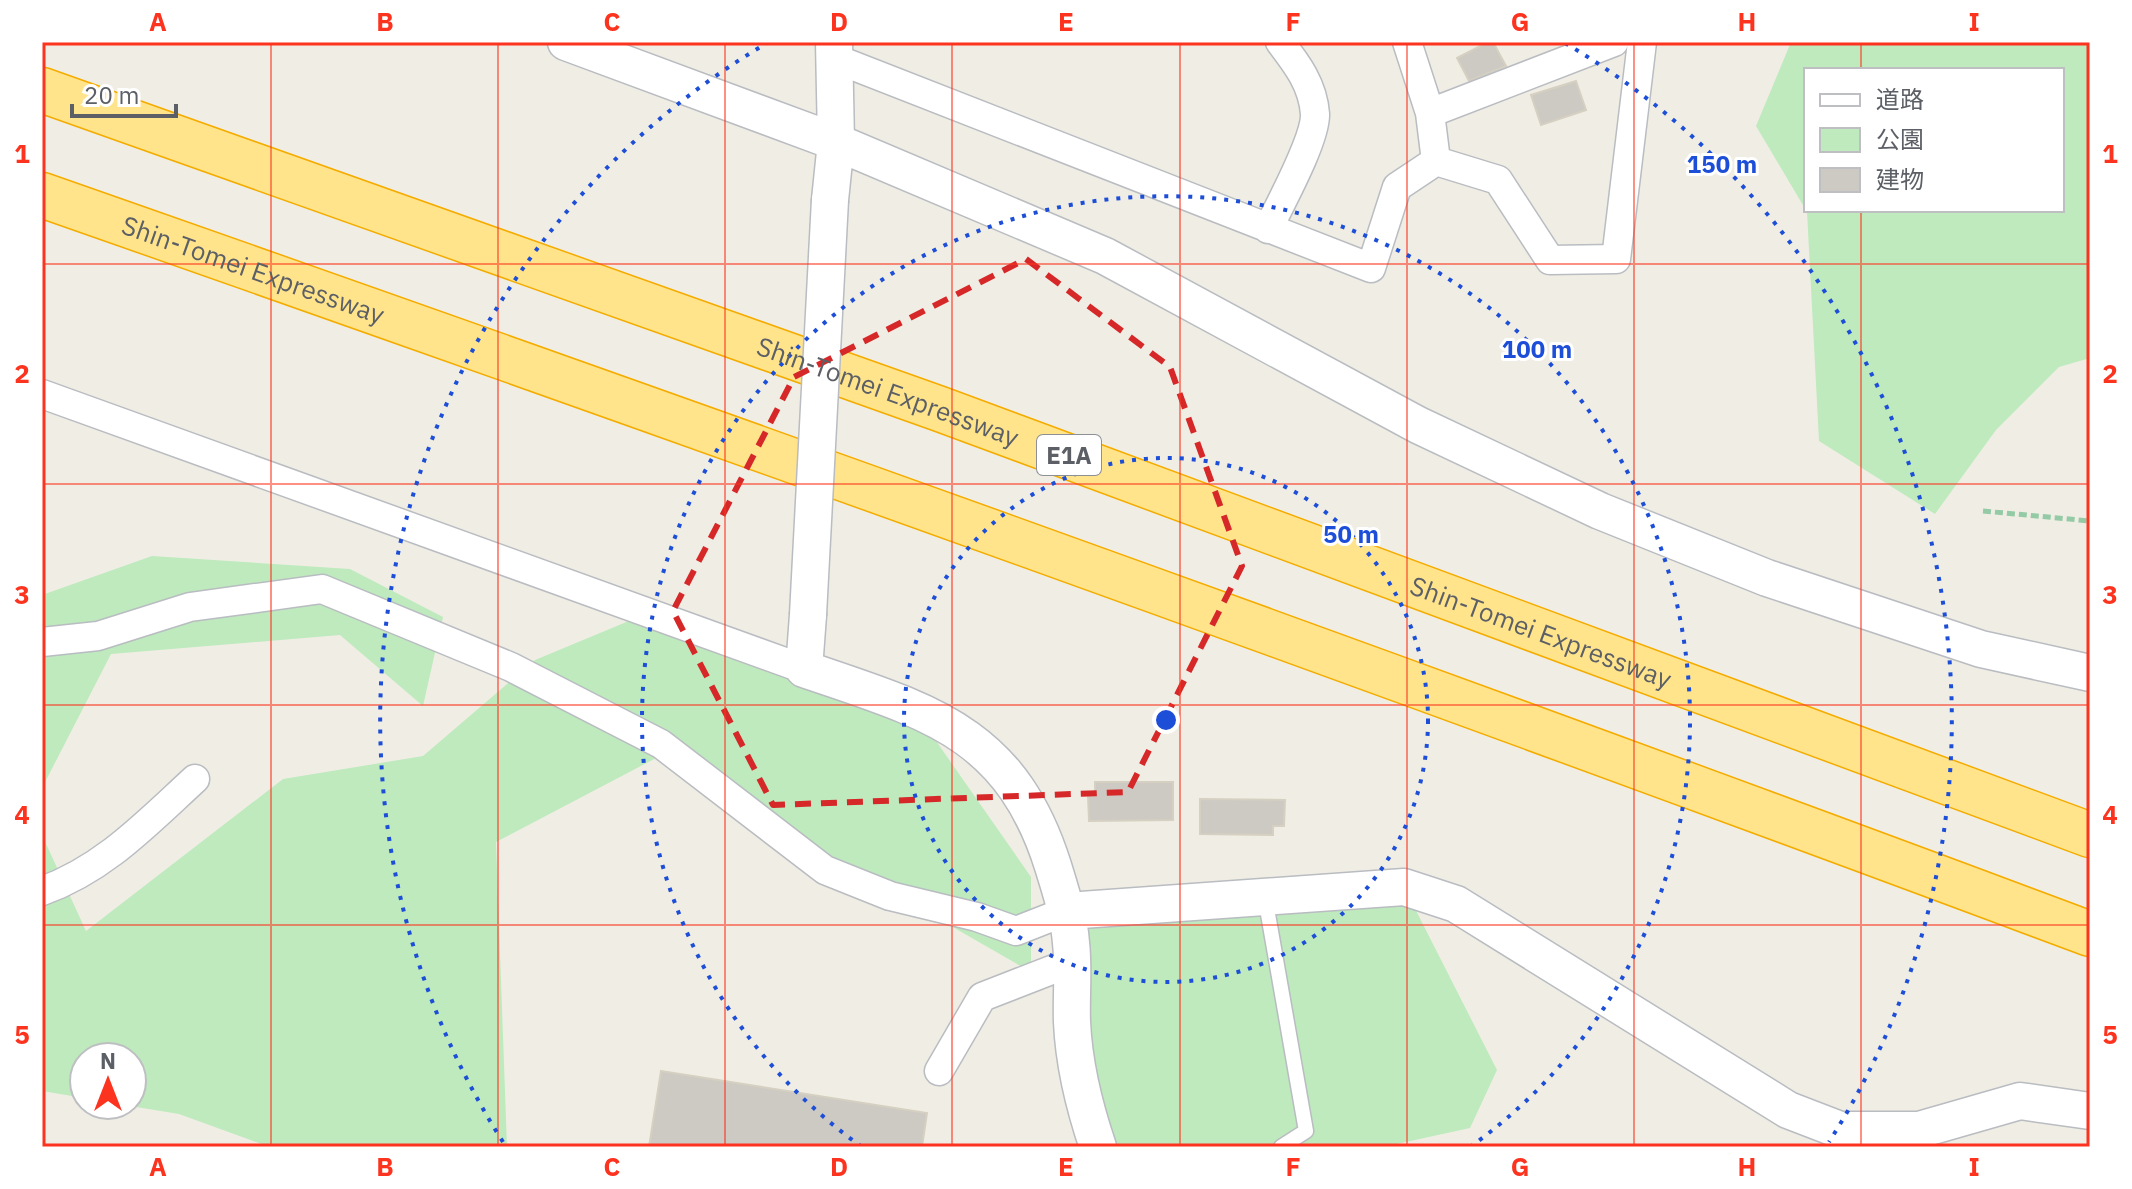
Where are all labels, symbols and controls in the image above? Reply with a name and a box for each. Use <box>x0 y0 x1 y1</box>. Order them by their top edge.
text: A <box>149 4 167 38</box>
text: B <box>376 4 394 38</box>
text: C <box>604 4 621 38</box>
text: D <box>830 4 848 38</box>
text: E <box>1058 4 1074 38</box>
text: F <box>1285 4 1301 38</box>
text: G <box>1511 4 1529 38</box>
text: H <box>1738 4 1756 38</box>
text: I <box>1968 4 1980 38</box>
scale bar <box>72 68 176 118</box>
legend <box>1804 68 2064 212</box>
text: 20 m <box>84 79 139 111</box>
text: 道路 <box>1876 83 1924 115</box>
text: 公園 <box>1876 123 1924 155</box>
text: 1 <box>14 136 30 170</box>
text: 1 <box>2102 136 2118 170</box>
text: 150 m <box>1687 148 1757 180</box>
text: 建物 <box>1876 163 1924 195</box>
street label: Shin-Tomei Expressway <box>117 207 389 331</box>
street label: Shin-Tomei Expressway <box>752 328 1024 454</box>
text: 100 m <box>1502 333 1572 365</box>
text: 2 <box>14 356 30 390</box>
text: 2 <box>2102 356 2118 390</box>
road number: E1A <box>1037 435 1101 475</box>
text: 50 m <box>1323 518 1379 550</box>
street label: Shin-Tomei Expressway <box>1406 568 1677 696</box>
text: 3 <box>14 577 30 611</box>
text: 3 <box>2102 577 2118 611</box>
centre of rings <box>1152 706 1180 734</box>
text: 4 <box>14 797 30 831</box>
text: 4 <box>2102 797 2118 831</box>
text: 5 <box>14 1017 30 1051</box>
text: 5 <box>2102 1017 2118 1051</box>
north arrow <box>68 1041 148 1121</box>
text: N <box>100 1046 116 1075</box>
text: A <box>149 1149 167 1183</box>
text: B <box>376 1149 394 1183</box>
text: C <box>604 1149 621 1183</box>
text: D <box>830 1149 848 1183</box>
text: E <box>1058 1149 1074 1183</box>
text: F <box>1285 1149 1301 1183</box>
text: G <box>1511 1149 1529 1183</box>
text: H <box>1738 1149 1756 1183</box>
text: I <box>1968 1149 1980 1183</box>

